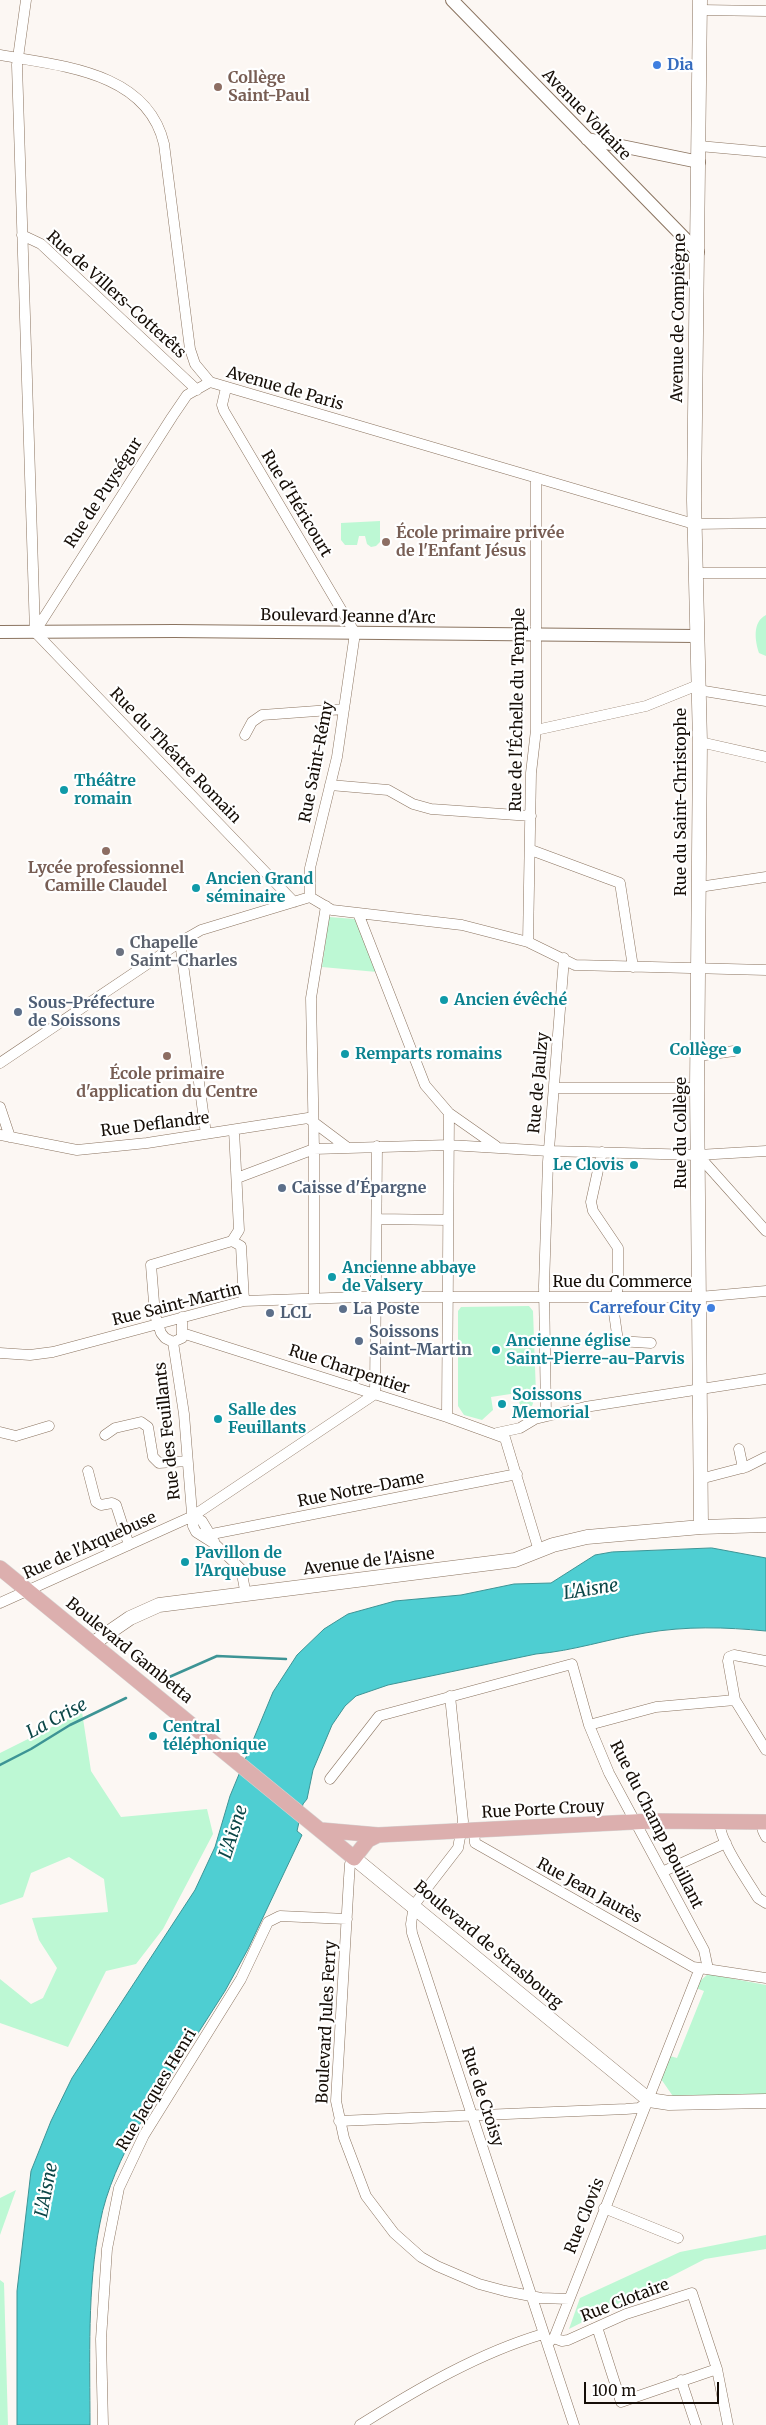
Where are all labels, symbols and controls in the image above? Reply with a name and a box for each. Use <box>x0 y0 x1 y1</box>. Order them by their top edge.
place label: Dia <box>667 55 694 75</box>
marker: Dia <box>651 59 663 71</box>
street label: Avenue Voltaire <box>538 66 634 164</box>
place label: Collège Saint-Paul <box>228 68 310 106</box>
marker: Collège Saint-Paul <box>212 81 224 93</box>
street label: Rue de Villers-Cotterêts <box>42 227 190 363</box>
street label: Avenue de Compiègne <box>668 233 690 403</box>
street label: Avenue de Paris <box>224 363 346 415</box>
street label: Rue de Puységur <box>61 434 147 552</box>
street label: Rue d'Héricourt <box>257 447 335 561</box>
place label: École primaire privée de l'Enfant Jésus <box>396 523 564 561</box>
marker: École primaire privée de l'Enfant Jésus <box>380 536 392 548</box>
street label: Boulevard Jeanne d'Arc <box>260 606 436 628</box>
street label: Rue de l'Échelle du Temple <box>507 608 529 812</box>
street label: Rue du Théatre Romain <box>105 684 245 828</box>
street label: Rue Saint-Rémy <box>296 700 338 824</box>
street label: Rue du Saint-Christophe <box>671 708 691 896</box>
place label: Théâtre romain <box>74 771 136 809</box>
marker: Théâtre romain <box>58 784 70 796</box>
marker: Lycée professionnel Camille Claudel <box>100 845 112 857</box>
place label: Lycée professionnel Camille Claudel <box>28 858 184 896</box>
place label: Ancien Grand séminaire <box>206 869 313 907</box>
marker: Ancien Grand séminaire <box>190 882 202 894</box>
place label: Chapelle Saint-Charles <box>130 933 238 971</box>
marker: Chapelle Saint-Charles <box>114 946 126 958</box>
place label: Ancien évêché <box>454 990 567 1010</box>
place label: Sous-Préfecture de Soissons <box>28 993 155 1031</box>
marker: Ancien évêché <box>438 994 450 1006</box>
marker: Sous-Préfecture de Soissons <box>12 1006 24 1018</box>
street label: Rue de Jaulzy <box>525 1031 553 1135</box>
place label: Collège <box>670 1040 727 1060</box>
place label: Remparts romains <box>355 1044 502 1064</box>
marker: Collège <box>731 1044 743 1056</box>
marker: Remparts romains <box>339 1048 351 1060</box>
marker: École primaire d'application du Centre <box>161 1050 173 1062</box>
place label: École primaire d'application du Centre <box>76 1064 258 1102</box>
street label: Rue du Collège <box>671 1077 691 1189</box>
street label: Rue Deflandre <box>100 1109 210 1141</box>
place label: Le Clovis <box>553 1155 624 1175</box>
marker: Le Clovis <box>628 1159 640 1171</box>
place label: Caisse d'Épargne <box>292 1178 426 1198</box>
marker: Caisse d'Épargne <box>276 1182 288 1194</box>
place label: Ancienne abbaye de Valsery <box>342 1258 476 1296</box>
marker: Ancienne abbaye de Valsery <box>326 1271 338 1283</box>
street label: Rue du Commerce <box>552 1272 692 1292</box>
street label: Rue Saint-Martin <box>110 1280 244 1330</box>
place label: Carrefour City <box>590 1298 701 1318</box>
place label: La Poste <box>353 1299 419 1319</box>
marker: Carrefour City <box>705 1302 717 1314</box>
place label: LCL <box>280 1303 311 1323</box>
marker: La Poste <box>337 1303 349 1315</box>
marker: LCL <box>264 1307 276 1319</box>
place label: Soissons Saint-Martin <box>369 1322 472 1360</box>
place label: Ancienne église Saint-Pierre-au-Parvis <box>506 1331 685 1369</box>
marker: Soissons Saint-Martin <box>353 1335 365 1347</box>
street label: Rue Charpentier <box>286 1341 412 1399</box>
marker: Ancienne église Saint-Pierre-au-Parvis <box>490 1344 502 1356</box>
street label: Rue des Feuillants <box>151 1361 185 1501</box>
place label: Soissons Memorial <box>512 1385 589 1423</box>
marker: Soissons Memorial <box>496 1398 508 1410</box>
place label: Salle des Feuillants <box>228 1400 306 1438</box>
marker: Salle des Feuillants <box>212 1413 224 1425</box>
street label: Rue Notre-Dame <box>296 1468 426 1512</box>
street label: Rue de l'Arquebuse <box>21 1508 159 1584</box>
place label: Pavillon de l'Arquebuse <box>195 1543 286 1581</box>
street label: Avenue de l'Aisne <box>302 1544 436 1580</box>
marker: Pavillon de l'Arquebuse <box>179 1556 191 1568</box>
water label: L'Aisne <box>562 1575 620 1605</box>
street label: Boulevard Gambetta <box>62 1594 196 1708</box>
water label: La Crise <box>23 1694 91 1744</box>
place label: Central téléphonique <box>163 1717 266 1755</box>
marker: Central téléphonique <box>147 1730 159 1742</box>
street label: Rue du Champ Bouillant <box>605 1738 707 1912</box>
street label: Rue Porte Crouy <box>481 1797 605 1823</box>
water label: L'Aisne <box>215 1802 253 1862</box>
street label: Rue Jean Jaurès <box>533 1854 645 1928</box>
street label: Boulevard de Strasbourg <box>410 1877 566 2013</box>
street label: Boulevard Jules Ferry <box>313 1940 341 2104</box>
street label: Rue Jacques Henri <box>113 2026 201 2154</box>
street label: Rue de Croisy <box>457 2045 507 2149</box>
water label: L'Aisne <box>31 2161 63 2219</box>
street label: Rue Clovis <box>561 2175 609 2257</box>
street label: Rue Clotaire <box>578 2275 672 2327</box>
scale bar <box>586 2372 721 2404</box>
text: 100 m <box>592 2381 636 2400</box>

